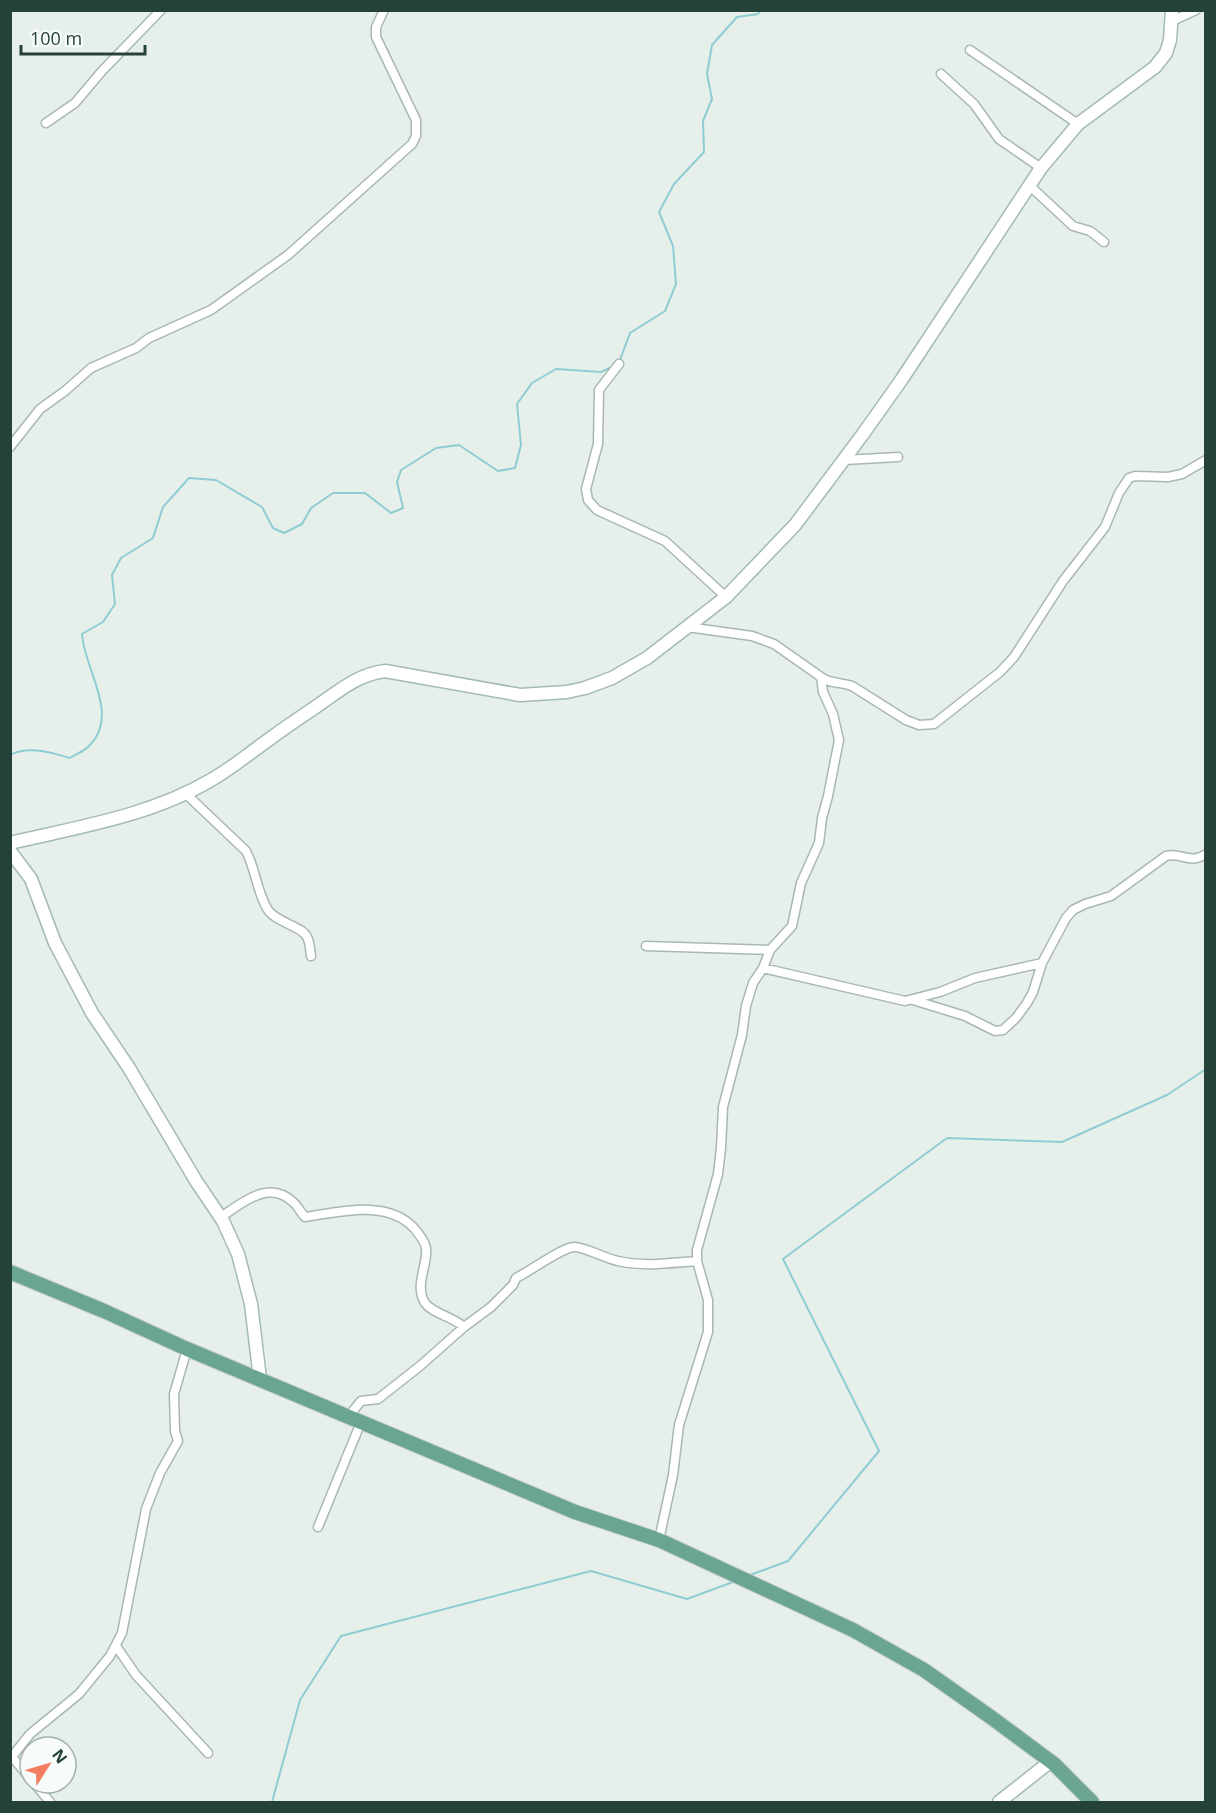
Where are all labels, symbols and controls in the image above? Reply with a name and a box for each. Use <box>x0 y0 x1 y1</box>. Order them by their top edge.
scale bar <box>21 18 146 56</box>
text: 100 m <box>30 26 82 50</box>
north arrow <box>18 1735 78 1795</box>
text: N <box>47 1744 73 1768</box>

